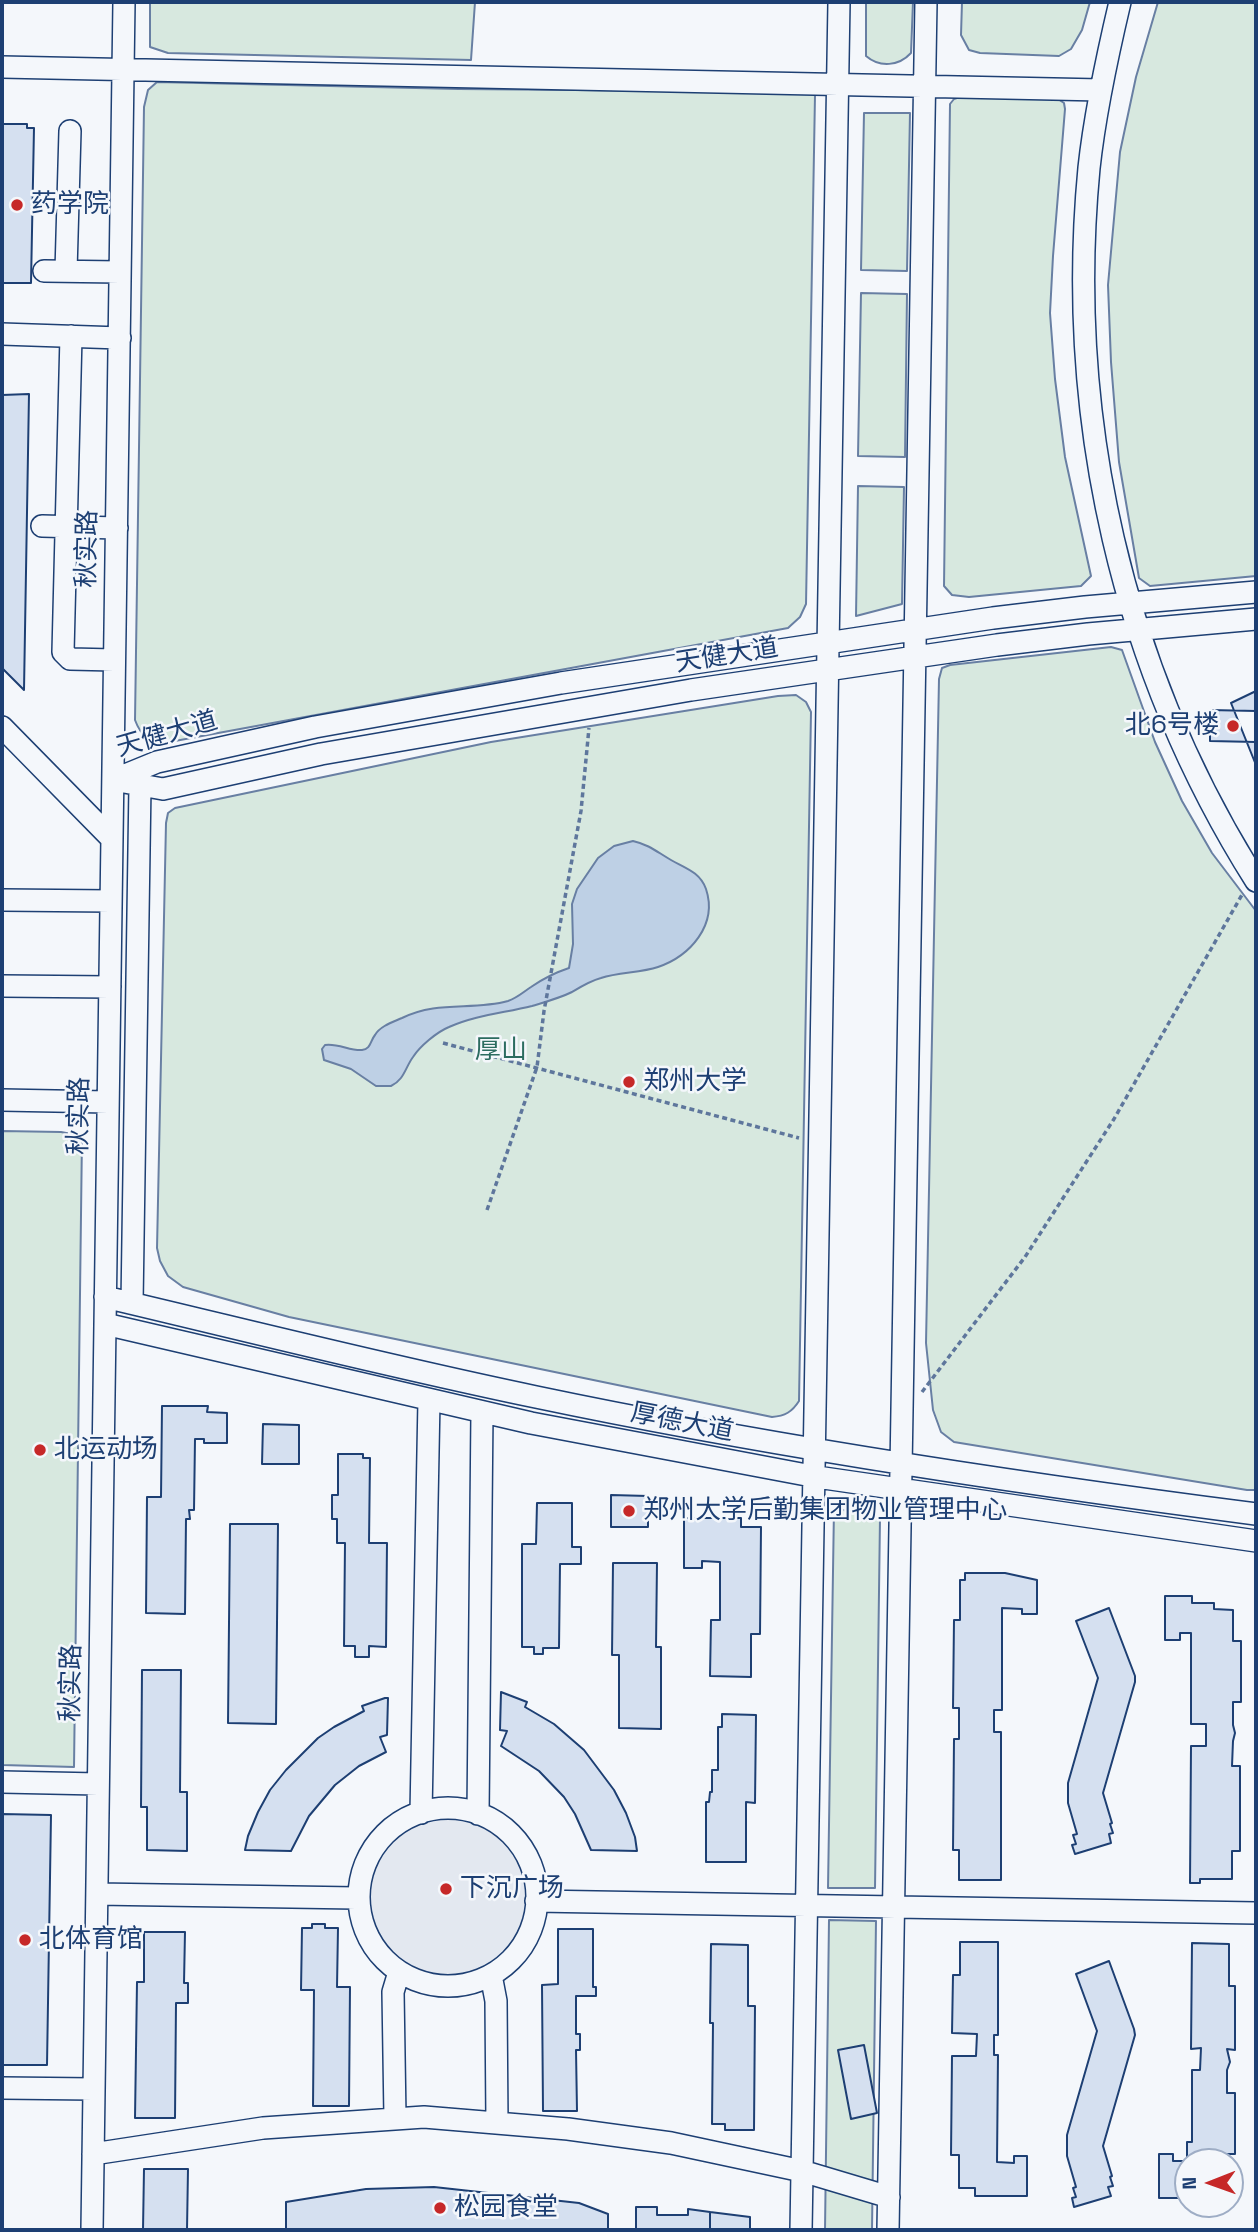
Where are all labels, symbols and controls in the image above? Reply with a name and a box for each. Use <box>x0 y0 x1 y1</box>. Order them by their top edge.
place label: 药学院 <box>31 189 109 221</box>
marker: 药学院 <box>9 197 25 213</box>
street label: 秋实路 <box>72 510 104 588</box>
street label: 天健大道 <box>673 632 781 680</box>
street label: 天健大道 <box>113 706 221 764</box>
place label: 北6号楼 <box>1125 710 1219 742</box>
marker: 北6号楼 <box>1225 718 1241 734</box>
park label: 厚山 <box>475 1035 527 1067</box>
place label: 郑州大学 <box>643 1066 747 1098</box>
marker: 郑州大学 <box>621 1074 637 1090</box>
street label: 秋实路 <box>64 1077 96 1155</box>
street label: 厚德大道 <box>628 1398 736 1448</box>
place label: 北运动场 <box>54 1434 158 1466</box>
marker: 北运动场 <box>32 1442 48 1458</box>
place label: 郑州大学后勤集团物业管理中心 <box>643 1495 1007 1527</box>
marker: 郑州大学后勤集团物业管理中心 <box>621 1503 637 1519</box>
street label: 秋实路 <box>56 1644 88 1722</box>
place label: 下沉广场 <box>460 1873 564 1905</box>
marker: 下沉广场 <box>438 1881 454 1897</box>
place label: 北体育馆 <box>39 1924 143 1956</box>
marker: 北体育馆 <box>17 1932 33 1948</box>
north arrow <box>1174 2148 1244 2218</box>
text: N <box>1177 2177 1202 2190</box>
place label: 松园食堂 <box>454 2192 558 2224</box>
marker: 松园食堂 <box>432 2200 448 2216</box>

